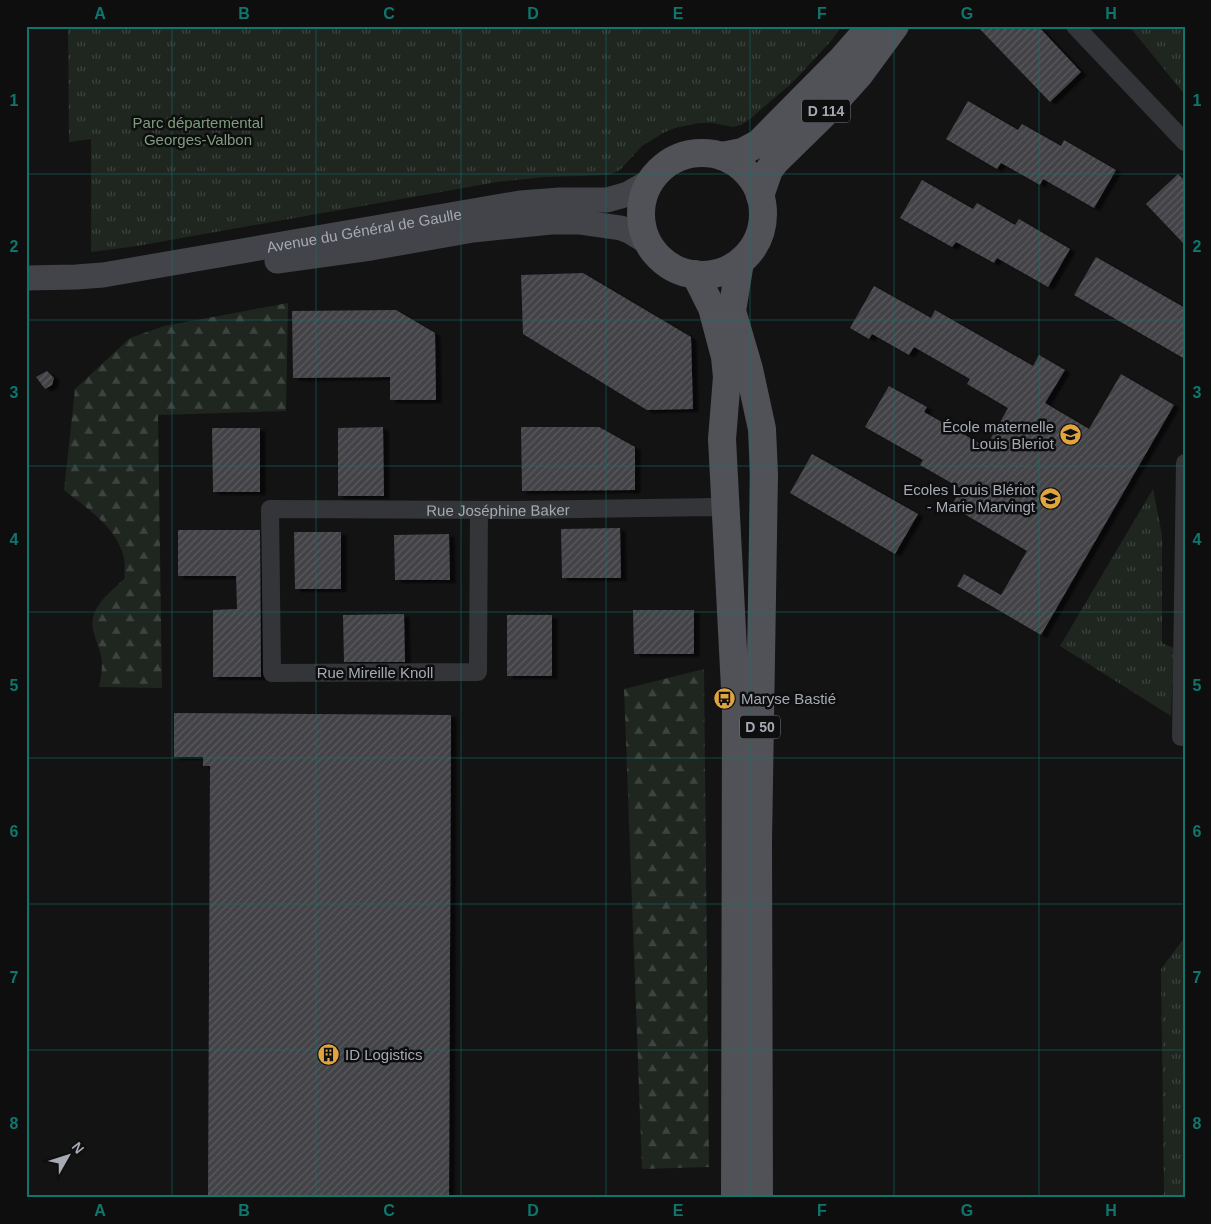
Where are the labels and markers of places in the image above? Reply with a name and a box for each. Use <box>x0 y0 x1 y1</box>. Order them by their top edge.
place label: École maternelle Louis Bleriot <box>942 418 1055 452</box>
school or university icon: École maternelle Louis Bleriot <box>1058 423 1082 447</box>
place label: Ecoles Louis Blériot - Marie Marvingt <box>903 481 1036 515</box>
school or university icon: Ecoles Louis Blériot - Marie Marvingt <box>1039 486 1063 510</box>
bus stop icon: Maryse Bastié <box>713 686 737 710</box>
place label: Maryse Bastié <box>741 690 836 707</box>
building icon: ID Logistics <box>317 1042 341 1066</box>
place label: ID Logistics <box>345 1046 423 1063</box>

